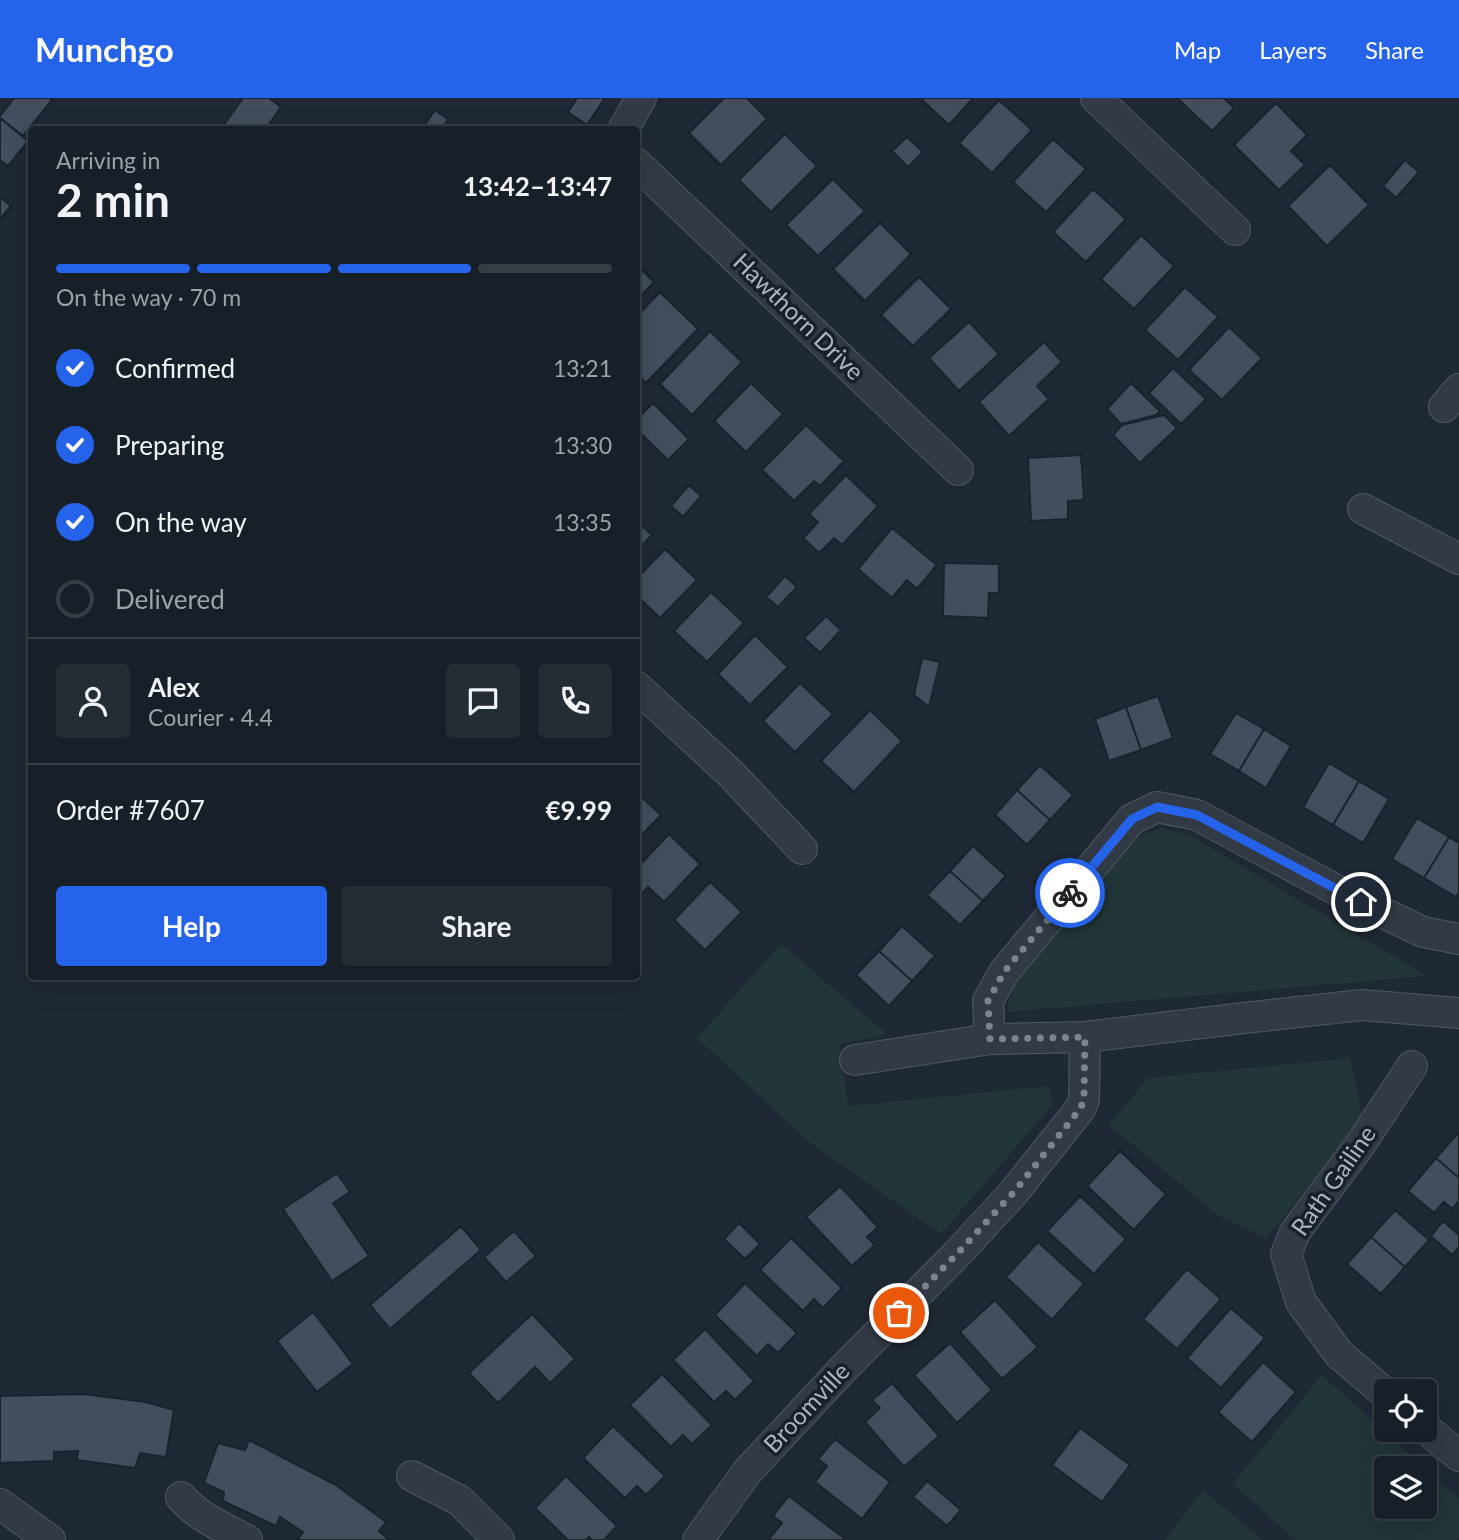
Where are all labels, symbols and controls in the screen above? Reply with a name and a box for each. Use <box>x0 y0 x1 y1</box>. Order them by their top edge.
text: Munchgo <box>35 29 174 69</box>
text: Map <box>1174 35 1221 64</box>
text: Layers <box>1259 35 1327 64</box>
text: Share <box>1365 35 1424 64</box>
text: Arriving in <box>56 146 160 174</box>
text: 13:42–13:47 <box>463 170 612 202</box>
text: 2 min <box>56 172 170 227</box>
street label: Hawthorn Drive <box>728 247 870 385</box>
text: On the way · 70 m <box>56 283 241 311</box>
icon: check <box>56 349 94 387</box>
text: Confirmed <box>115 352 235 384</box>
text: 13:21 <box>553 354 612 382</box>
icon: check <box>56 426 94 464</box>
text: Preparing <box>115 429 224 461</box>
text: 13:30 <box>553 431 612 459</box>
icon: check <box>56 503 94 541</box>
text: On the way <box>115 506 247 538</box>
text: 13:35 <box>553 508 612 536</box>
text: Delivered <box>115 583 225 615</box>
button: person <box>56 664 130 738</box>
button: chat <box>446 664 520 738</box>
button: phone <box>538 664 612 738</box>
text: Alex <box>148 671 200 703</box>
text: Courier · 4.4 <box>148 703 273 731</box>
text: Order #7607 <box>56 794 205 826</box>
text: €9.99 <box>546 794 612 826</box>
courier <box>1035 858 1105 928</box>
pin <box>1331 872 1391 932</box>
icon: bike <box>1051 874 1089 912</box>
icon: home <box>1342 883 1380 921</box>
button: Help <box>56 886 327 966</box>
button: Share <box>341 886 612 966</box>
street label: Rath Gailine <box>1284 1120 1381 1241</box>
pin <box>869 1283 929 1343</box>
icon: bag <box>880 1294 918 1332</box>
street label: Broomville <box>757 1356 855 1458</box>
map controls <box>1374 1379 1437 1519</box>
button: locate <box>1374 1379 1437 1442</box>
button: layers <box>1374 1456 1437 1519</box>

